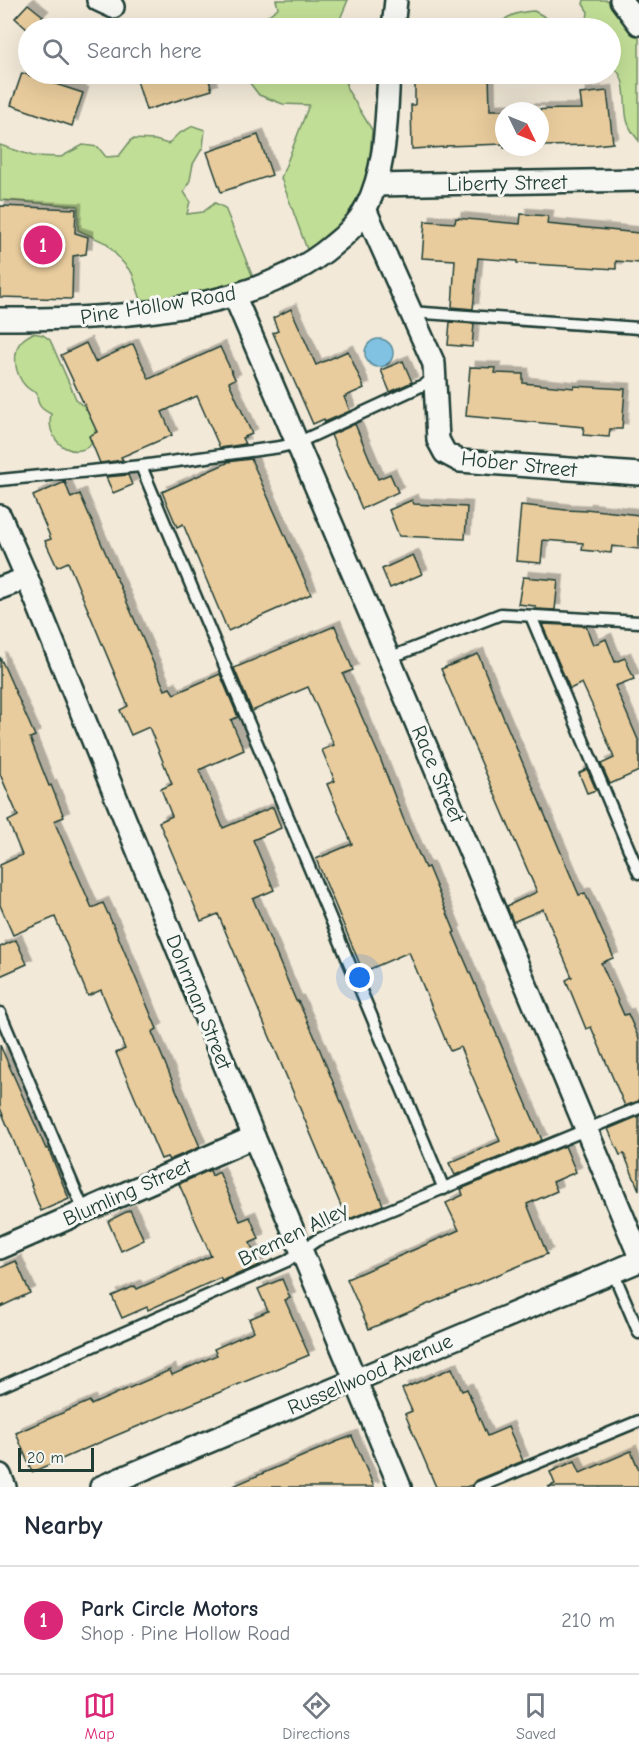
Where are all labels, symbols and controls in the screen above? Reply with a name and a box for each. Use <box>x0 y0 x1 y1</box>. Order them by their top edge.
search box <box>18 18 621 84</box>
icon: search <box>39 35 72 68</box>
text: Search here <box>87 38 202 64</box>
north arrow <box>495 102 549 156</box>
street label: Liberty Street <box>447 170 568 196</box>
pin: 1 <box>24 222 63 268</box>
street label: Pine Hollow Road <box>79 281 237 329</box>
street label: Hober Street <box>460 446 579 482</box>
street label: Race Street <box>407 722 470 827</box>
street label: Dohrman Street <box>161 931 237 1074</box>
your location <box>345 963 374 992</box>
street label: Blumling Street <box>59 1153 196 1231</box>
street label: Bremen Alley <box>234 1197 352 1271</box>
street label: Russellwood Avenue <box>284 1328 456 1420</box>
scale bar <box>18 1445 94 1472</box>
text: 20 m <box>27 1449 64 1467</box>
text: Nearby <box>24 1511 103 1541</box>
text: Park Circle Motors <box>81 1596 258 1622</box>
text: 1 <box>40 1609 47 1632</box>
text: 210 m <box>561 1609 615 1632</box>
text: Shop · Pine Hollow Road <box>81 1622 290 1645</box>
tab: Map <box>83 1689 116 1743</box>
tab: Directions <box>282 1689 350 1743</box>
tab: Saved <box>516 1689 556 1743</box>

